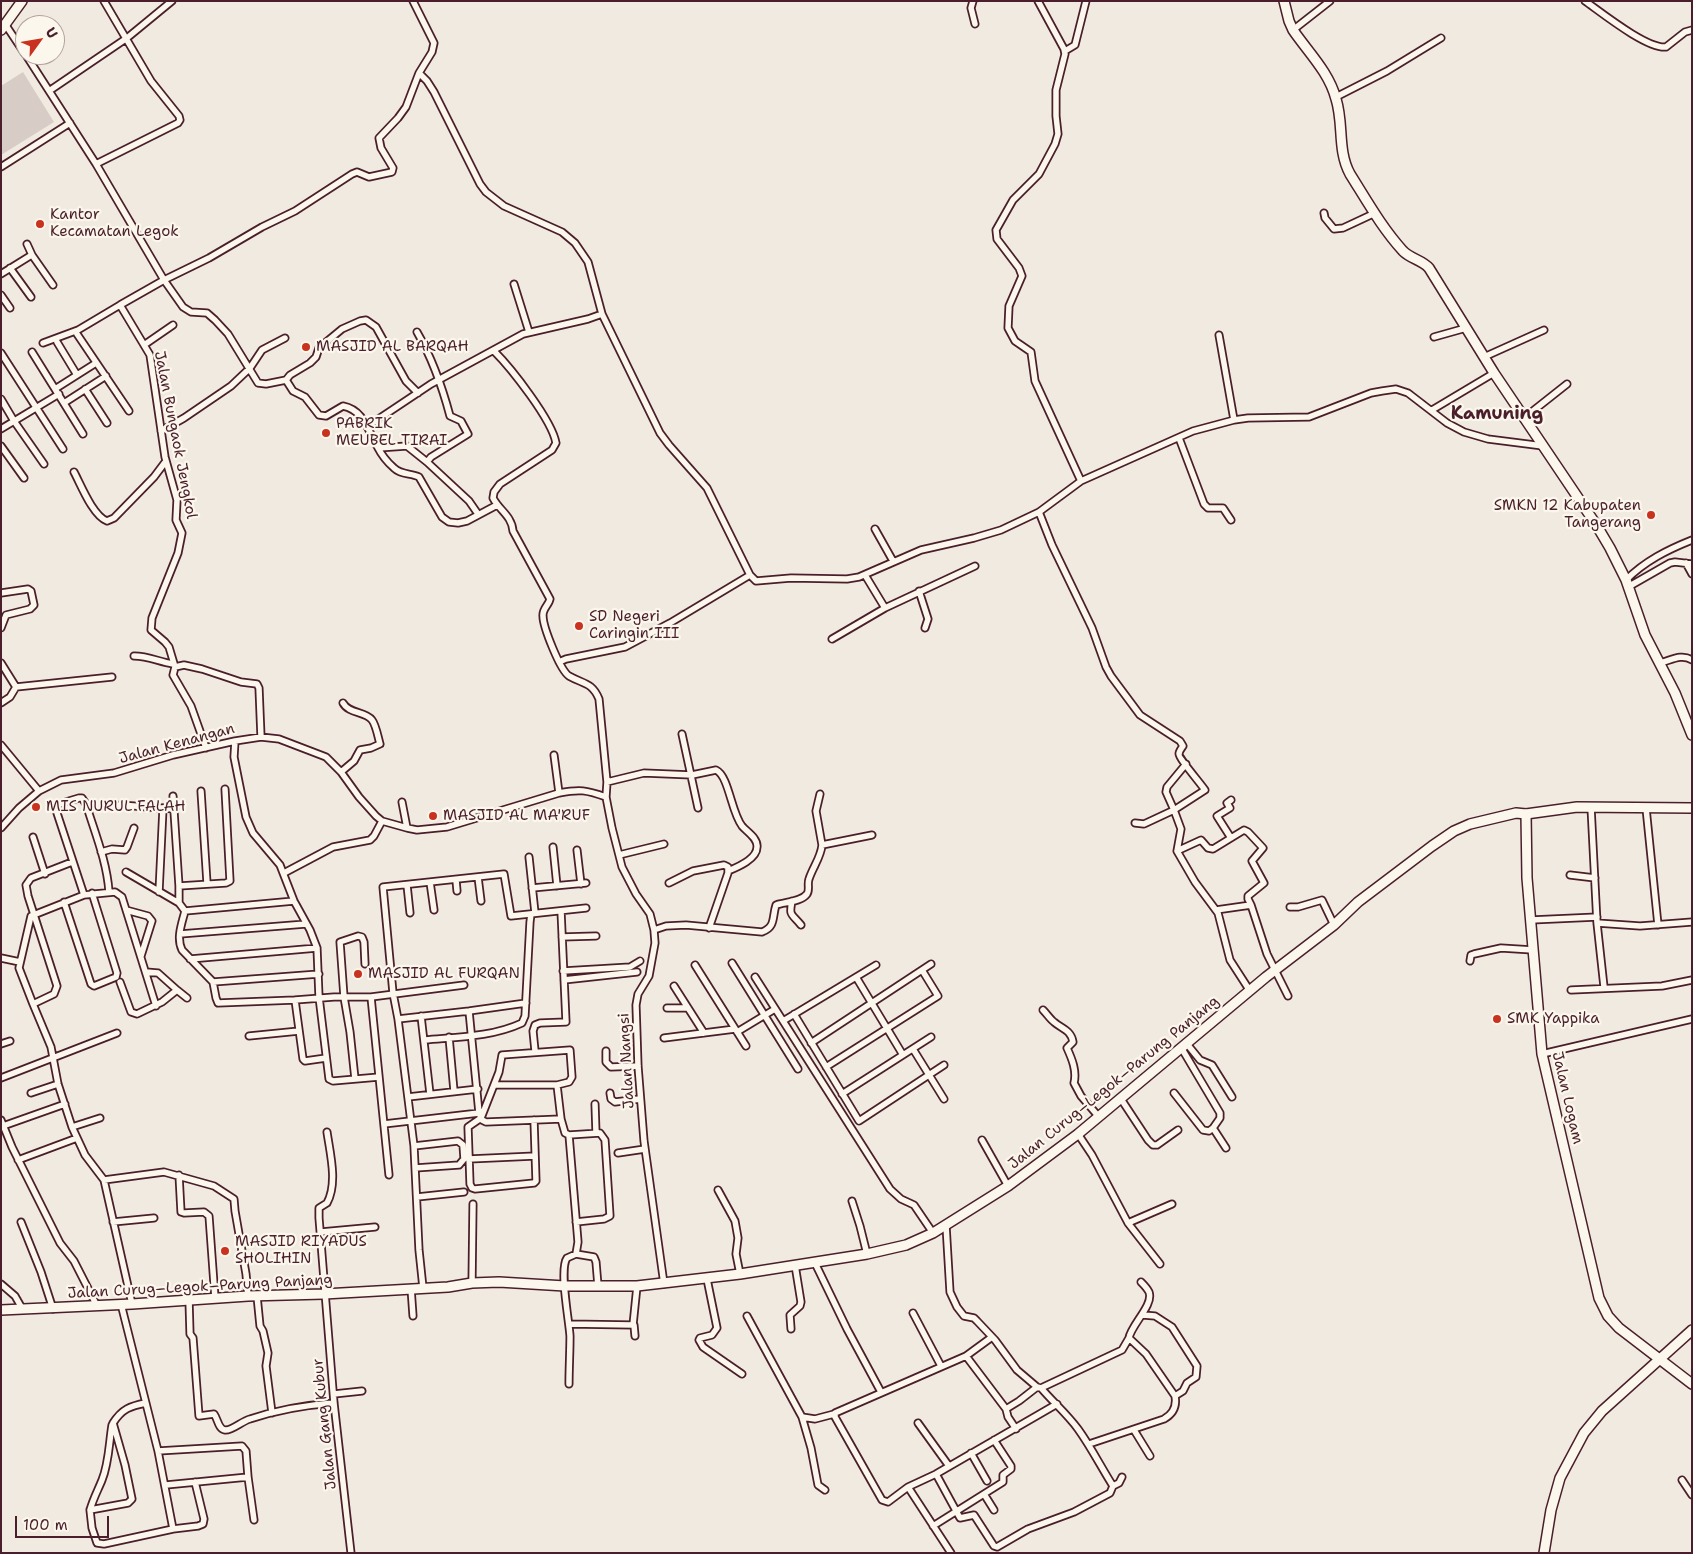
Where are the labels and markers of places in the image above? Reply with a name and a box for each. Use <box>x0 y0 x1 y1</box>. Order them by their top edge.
place label: Kantor Kecamatan Legok <box>50 206 179 241</box>
marker: Kantor Kecamatan Legok <box>34 218 46 230</box>
place label: MASJID AL BARQAH <box>316 338 469 356</box>
marker: MASJID AL BARQAH <box>300 341 312 353</box>
place label: PABRIK MEUBEL TIRAI <box>336 415 447 450</box>
marker: PABRIK MEUBEL TIRAI <box>320 427 332 439</box>
place label: SMKN 12 Kabupaten Tangerang <box>1494 497 1641 532</box>
marker: SMKN 12 Kabupaten Tangerang <box>1645 509 1657 521</box>
place label: SD Negeri Caringin III <box>589 608 679 643</box>
marker: SD Negeri Caringin III <box>573 620 585 632</box>
place label: MIS NURUL FALAH <box>46 798 186 816</box>
marker: MIS NURUL FALAH <box>30 801 42 813</box>
place label: MASJID AL MA'RUF <box>443 807 590 825</box>
marker: MASJID AL MA'RUF <box>427 810 439 822</box>
place label: MASJID AL FURQAN <box>368 965 520 983</box>
marker: MASJID AL FURQAN <box>352 968 364 980</box>
place label: SMK Yappika <box>1507 1010 1600 1028</box>
marker: SMK Yappika <box>1491 1013 1503 1025</box>
place label: MASJID RIYADUS SHOLIHIN <box>235 1233 367 1268</box>
marker: MASJID RIYADUS SHOLIHIN <box>219 1245 231 1257</box>

